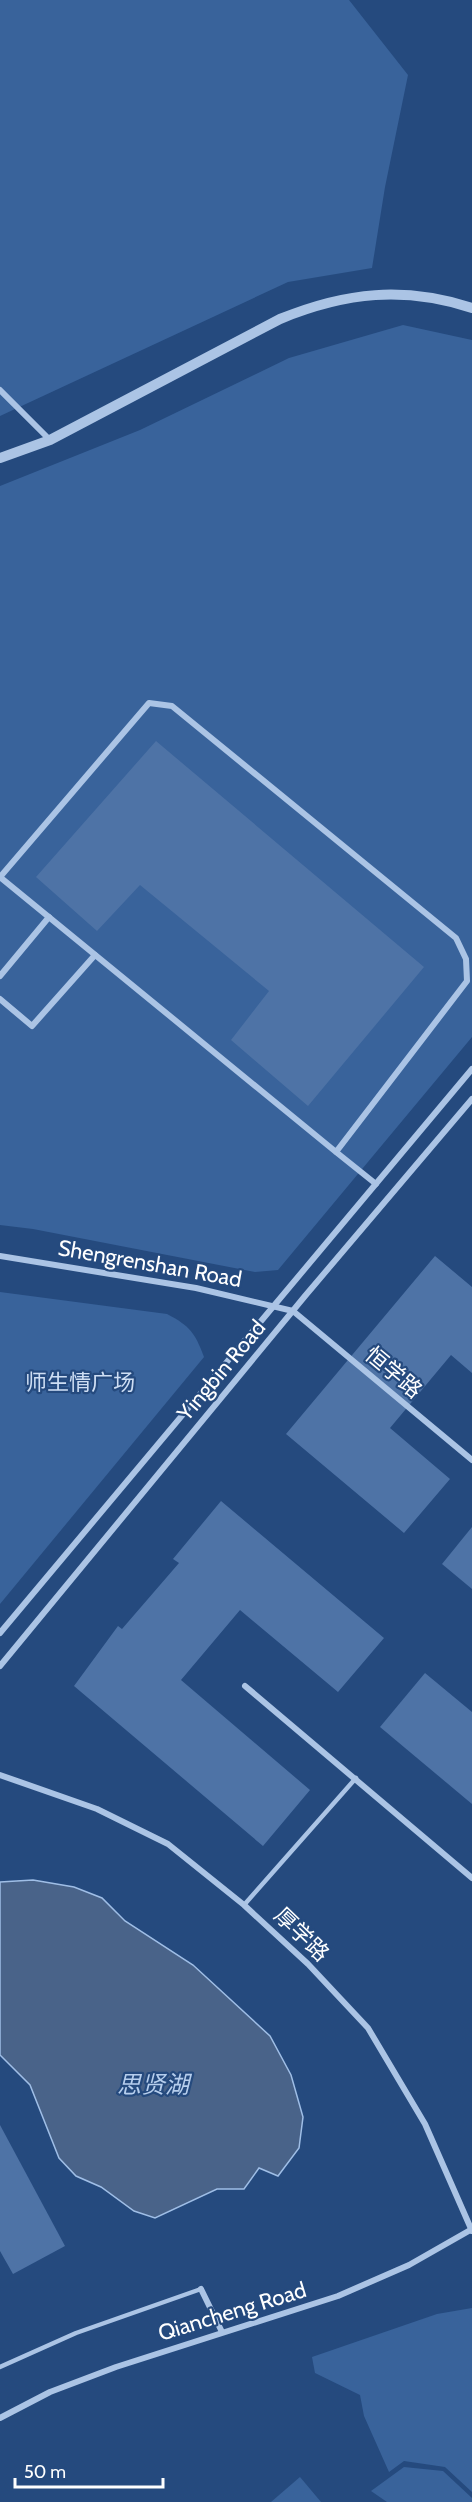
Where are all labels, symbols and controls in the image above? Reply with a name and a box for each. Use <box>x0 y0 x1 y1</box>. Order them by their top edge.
street label: Shengrenshan Road <box>56 1234 244 1293</box>
street label: Yingbin Road <box>171 1315 271 1427</box>
street label: 恒学路 <box>360 1341 428 1404</box>
park label: 师生情广场 <box>25 1369 135 1396</box>
street label: 厚学路 <box>269 1902 335 1967</box>
water label: 思贤湖 <box>117 2070 193 2099</box>
street label: Qiancheng Road <box>155 2276 309 2347</box>
scale bar <box>15 2451 164 2489</box>
text: 50 m <box>24 2461 66 2483</box>

